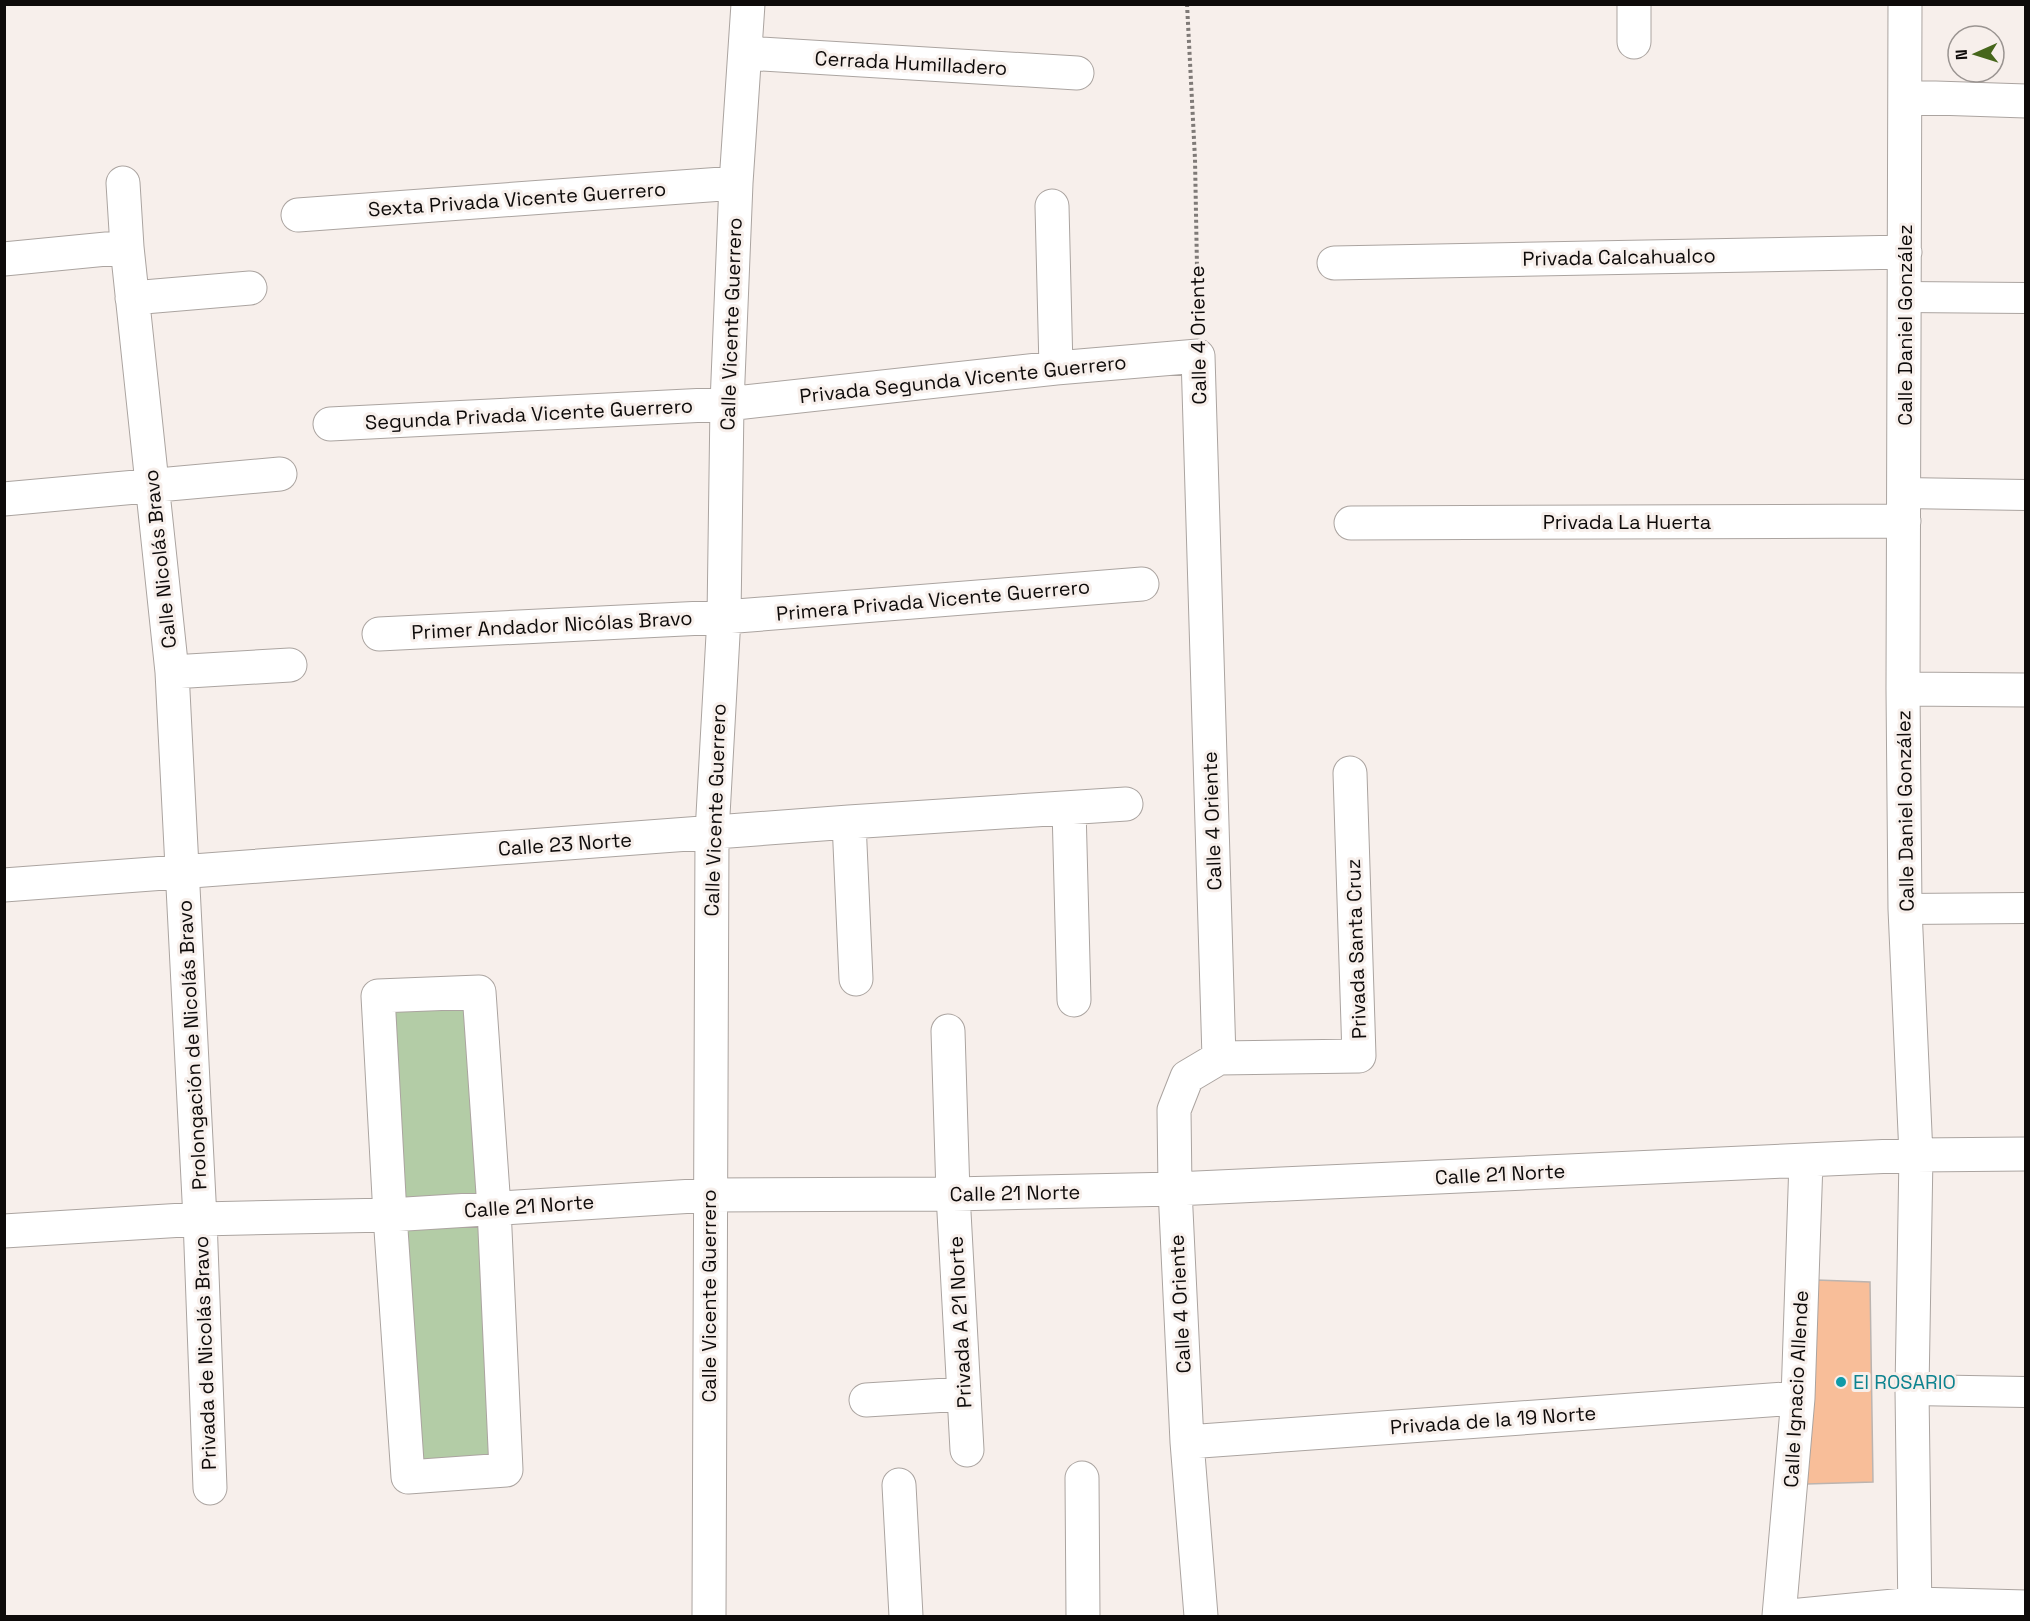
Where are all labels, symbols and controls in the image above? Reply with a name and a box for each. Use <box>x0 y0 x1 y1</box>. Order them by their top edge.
north arrow <box>1946 24 2006 84</box>
street label: Cerrada Humilladero <box>814 45 1008 81</box>
text: N <box>1951 49 1972 61</box>
street label: Sexta Privada Vicente Guerrero <box>367 176 667 222</box>
street label: Calle Vicente Guerrero <box>714 217 748 431</box>
street label: Calle Daniel González <box>1892 224 1918 426</box>
street label: Privada Calcahualco <box>1522 242 1716 272</box>
street label: Calle 4 Oriente <box>1184 265 1212 405</box>
street label: Privada Segunda Vicente Guerrero <box>798 349 1128 409</box>
street label: Segunda Privada Vicente Guerrero <box>364 392 694 436</box>
street label: Calle Nicolás Bravo <box>138 468 182 650</box>
street label: Privada La Huerta <box>1543 509 1711 535</box>
street label: Primera Privada Vicente Guerrero <box>775 573 1091 627</box>
street label: Primer Andador Nicólas Bravo <box>411 605 693 645</box>
street label: Calle Vicente Guerrero <box>698 703 732 917</box>
street label: Calle Daniel González <box>1890 710 1920 912</box>
street label: Calle 4 Oriente <box>1197 751 1227 891</box>
street label: Calle 23 Norte <box>497 826 633 862</box>
street label: Privada Santa Cruz <box>1340 858 1372 1040</box>
street label: Prolongación de Nicolás Bravo <box>171 899 213 1191</box>
street label: Calle 21 Norte <box>1434 1158 1566 1190</box>
street label: Calle 21 Norte <box>950 1179 1080 1207</box>
street label: Calle 21 Norte <box>463 1188 595 1224</box>
street label: Calle Vicente Guerrero <box>696 1189 722 1403</box>
street label: Calle 4 Oriente <box>1163 1234 1197 1374</box>
street label: Privada A 21 Norte <box>943 1235 977 1409</box>
street label: Privada de Nicolás Bravo <box>188 1236 222 1470</box>
street label: Calle Ignacio Allende <box>1778 1290 1814 1488</box>
place label: El ROSARIO <box>1853 1369 1956 1395</box>
marker: El ROSARIO <box>1834 1375 1848 1389</box>
street label: Privada de la 19 Norte <box>1389 1400 1597 1440</box>

